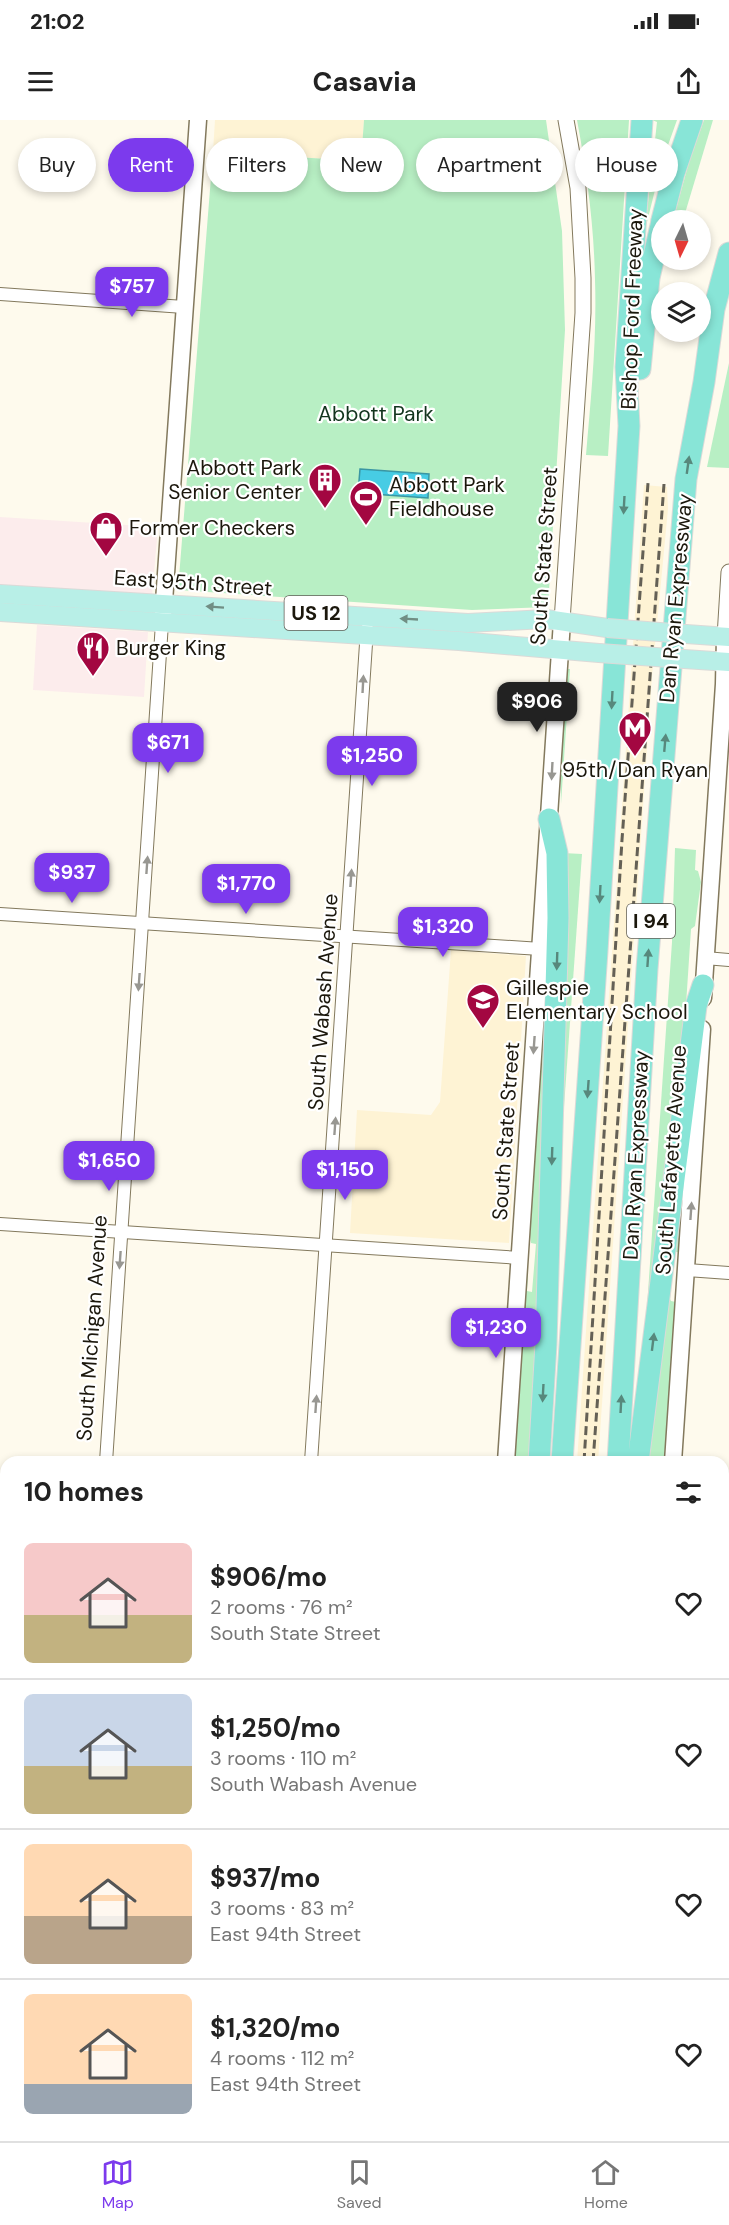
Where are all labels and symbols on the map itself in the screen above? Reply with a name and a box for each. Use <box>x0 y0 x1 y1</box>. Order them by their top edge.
street label: Bishop Ford Freeway <box>614 208 650 410</box>
north arrow <box>651 210 711 270</box>
pin: $757 <box>96 267 168 318</box>
park label: Abbott Park <box>318 400 434 428</box>
place label: Abbott Park Senior Center <box>168 454 302 506</box>
one-way arrow <box>683 455 692 474</box>
building icon: Abbott Park Senior Center <box>307 462 343 509</box>
street label: South State Street <box>524 466 564 646</box>
place label: Abbott Park Fieldhouse <box>389 471 505 523</box>
sports icon: Abbott Park Fieldhouse <box>348 479 384 526</box>
street label: Dan Ryan Expressway <box>653 492 699 704</box>
one-way arrow <box>619 496 628 515</box>
shop icon: Former Checkers <box>88 510 124 557</box>
place label: Former Checkers <box>129 514 295 542</box>
street label: East 95th Street <box>113 564 273 602</box>
road number: US 12 <box>284 596 348 630</box>
one-way arrow <box>205 602 224 612</box>
one-way arrow <box>400 614 419 624</box>
restaurant icon: Burger King <box>75 630 111 677</box>
place label: Burger King <box>116 634 226 662</box>
one-way arrow <box>359 674 368 693</box>
pin: $906 <box>501 682 573 733</box>
one-way arrow <box>607 690 617 709</box>
metro station icon: 95th/Dan Ryan <box>617 710 653 757</box>
pin: $671 <box>132 723 204 774</box>
one-way arrow <box>660 733 669 752</box>
pin: $1,250 <box>323 736 421 787</box>
place label: 95th/Dan Ryan <box>562 756 708 784</box>
one-way arrow <box>548 762 557 781</box>
pin: $937 <box>36 853 108 904</box>
one-way arrow <box>142 856 151 875</box>
pin: $1,770 <box>197 864 295 915</box>
one-way arrow <box>347 869 356 888</box>
one-way arrow <box>596 885 605 904</box>
street label: South Wabash Avenue <box>301 893 345 1111</box>
road number: I 94 <box>627 904 675 938</box>
pin: $1,320 <box>394 907 492 958</box>
one-way arrow <box>643 948 653 967</box>
one-way arrow <box>552 951 562 970</box>
one-way arrow <box>134 972 144 991</box>
place label: Gillespie Elementary School <box>506 974 688 1026</box>
school or university icon: Gillespie Elementary School <box>465 982 501 1029</box>
one-way arrow <box>529 1036 539 1055</box>
street label: South State Street <box>486 1041 526 1221</box>
street label: South Lafayette Avenue <box>649 1044 693 1276</box>
street label: Dan Ryan Expressway <box>617 1049 655 1261</box>
one-way arrow <box>583 1079 592 1098</box>
one-way arrow <box>330 1116 339 1135</box>
pin: $1,650 <box>60 1141 158 1192</box>
one-way arrow <box>547 1146 556 1165</box>
pin: $1,150 <box>296 1150 394 1201</box>
one-way arrow <box>686 1202 696 1221</box>
street label: South Michigan Avenue <box>70 1214 114 1442</box>
one-way arrow <box>115 1251 124 1270</box>
pin: $1,230 <box>447 1308 545 1359</box>
one-way arrow <box>648 1332 658 1351</box>
one-way arrow <box>538 1383 548 1402</box>
one-way arrow <box>311 1395 320 1414</box>
one-way arrow <box>616 1395 626 1414</box>

